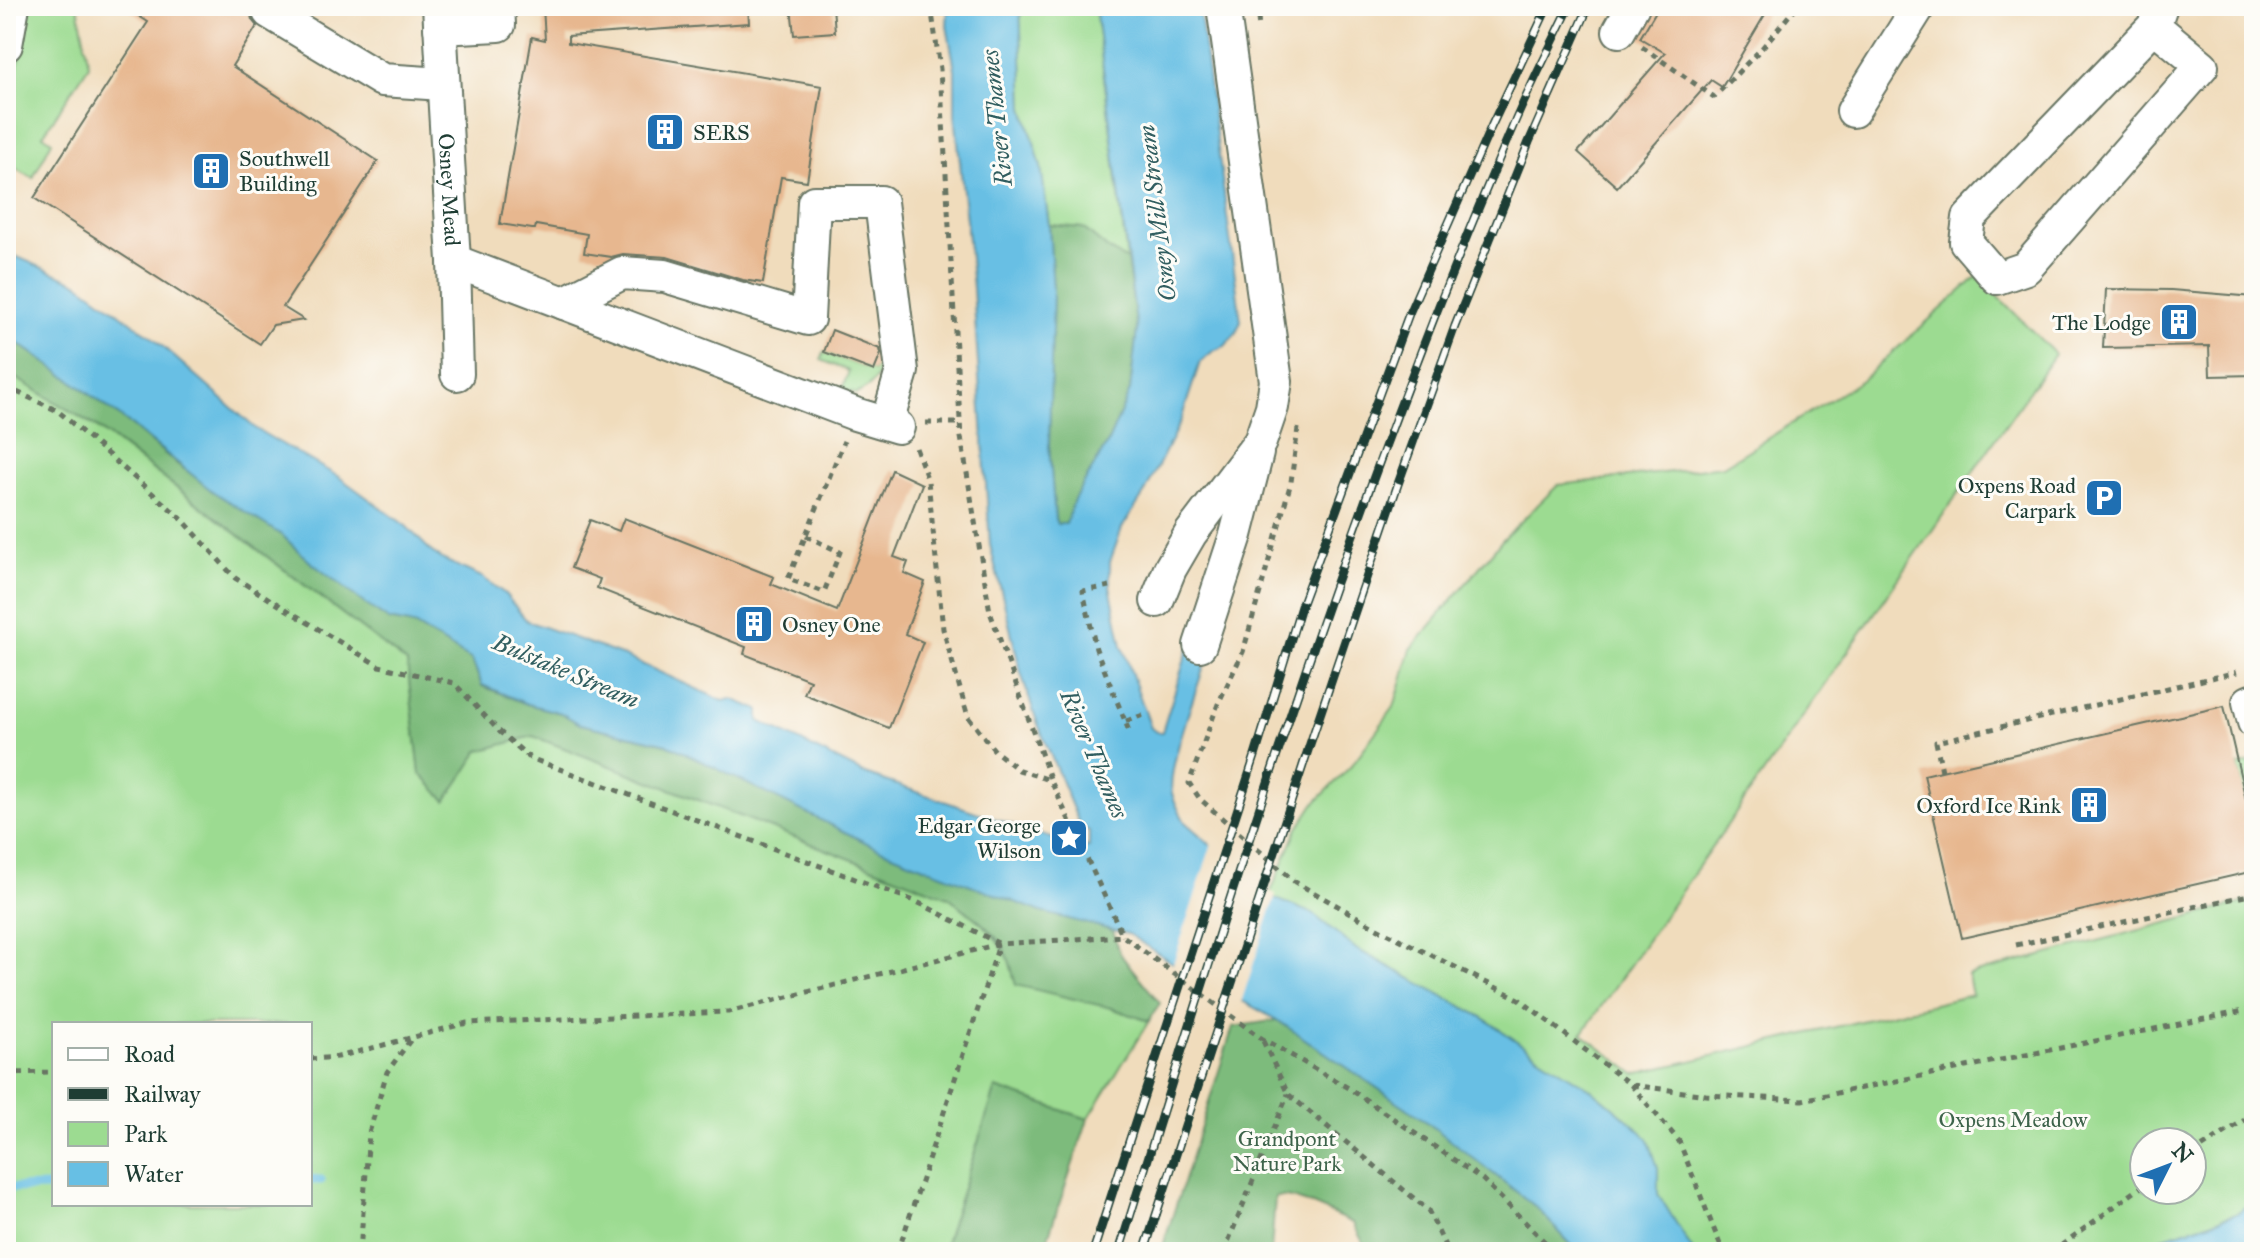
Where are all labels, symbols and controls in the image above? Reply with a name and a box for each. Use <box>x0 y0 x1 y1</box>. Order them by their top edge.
water label: River Thames <box>975 47 1019 189</box>
building icon: SERS <box>644 111 686 153</box>
place label: SERS <box>693 119 750 146</box>
water label: Osney Mill Stream <box>1131 123 1183 303</box>
street label: Osney Mead <box>433 133 467 247</box>
place label: Southwell Building <box>239 145 330 197</box>
building icon: Southwell Building <box>190 150 232 192</box>
building icon: The Lodge <box>2158 301 2200 343</box>
place label: The Lodge <box>2052 309 2151 336</box>
place label: Oxpens Road Carpark <box>1958 472 2077 524</box>
parking icon: Oxpens Road Carpark <box>2083 477 2125 519</box>
building icon: Osney One <box>733 603 775 645</box>
place label: Osney One <box>782 611 881 638</box>
water label: Bulstake Stream <box>488 626 644 715</box>
water label: River Thames <box>1053 684 1135 824</box>
building icon: Oxford Ice Rink <box>2068 784 2110 826</box>
place label: Oxford Ice Rink <box>1916 792 2062 819</box>
place label: Edgar George Wilson <box>918 812 1041 864</box>
place icon: Edgar George Wilson <box>1048 817 1090 859</box>
legend <box>52 1022 312 1206</box>
text: Road <box>124 1039 175 1069</box>
text: Railway <box>124 1079 201 1109</box>
park label: Oxpens Meadow <box>1939 1106 2088 1133</box>
text: Park <box>124 1119 168 1149</box>
park label: Grandpont Nature Park <box>1233 1125 1342 1177</box>
north arrow <box>2128 1126 2208 1206</box>
text: N <box>2166 1137 2199 1169</box>
text: Water <box>124 1159 183 1189</box>

